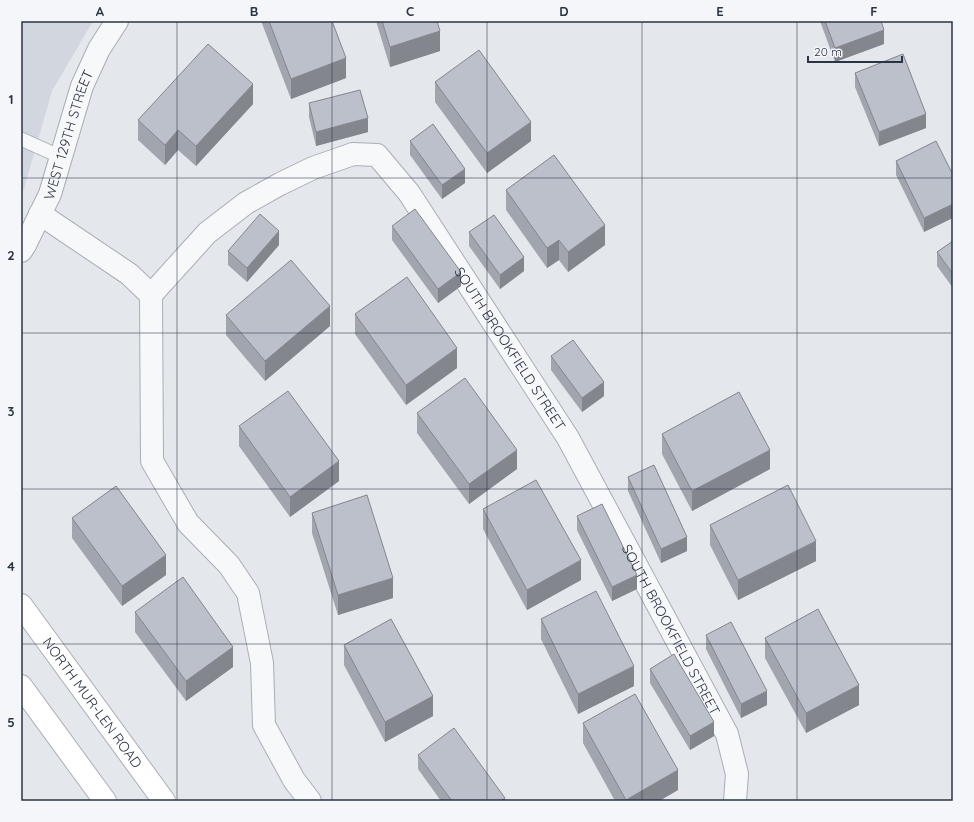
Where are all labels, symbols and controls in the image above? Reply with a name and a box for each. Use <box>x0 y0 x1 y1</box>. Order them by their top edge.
text: A <box>96 3 105 19</box>
text: B <box>250 3 258 19</box>
text: C <box>406 3 414 19</box>
text: D <box>559 3 569 19</box>
text: E <box>716 3 724 19</box>
text: F <box>870 3 878 19</box>
scale bar <box>808 38 902 64</box>
text: 20 m <box>814 44 842 59</box>
street label: WEST 129TH STREET <box>40 67 97 202</box>
text: 1 <box>8 91 14 107</box>
text: 2 <box>7 247 15 263</box>
street label: SOUTH BROOKFIELD STREET <box>450 264 570 434</box>
text: 3 <box>8 403 15 419</box>
street label: SOUTH BROOKFIELD STREET <box>618 541 724 718</box>
text: 4 <box>7 558 15 574</box>
street label: NORTH MUR-LEN ROAD <box>39 634 146 772</box>
text: 5 <box>7 714 15 730</box>

